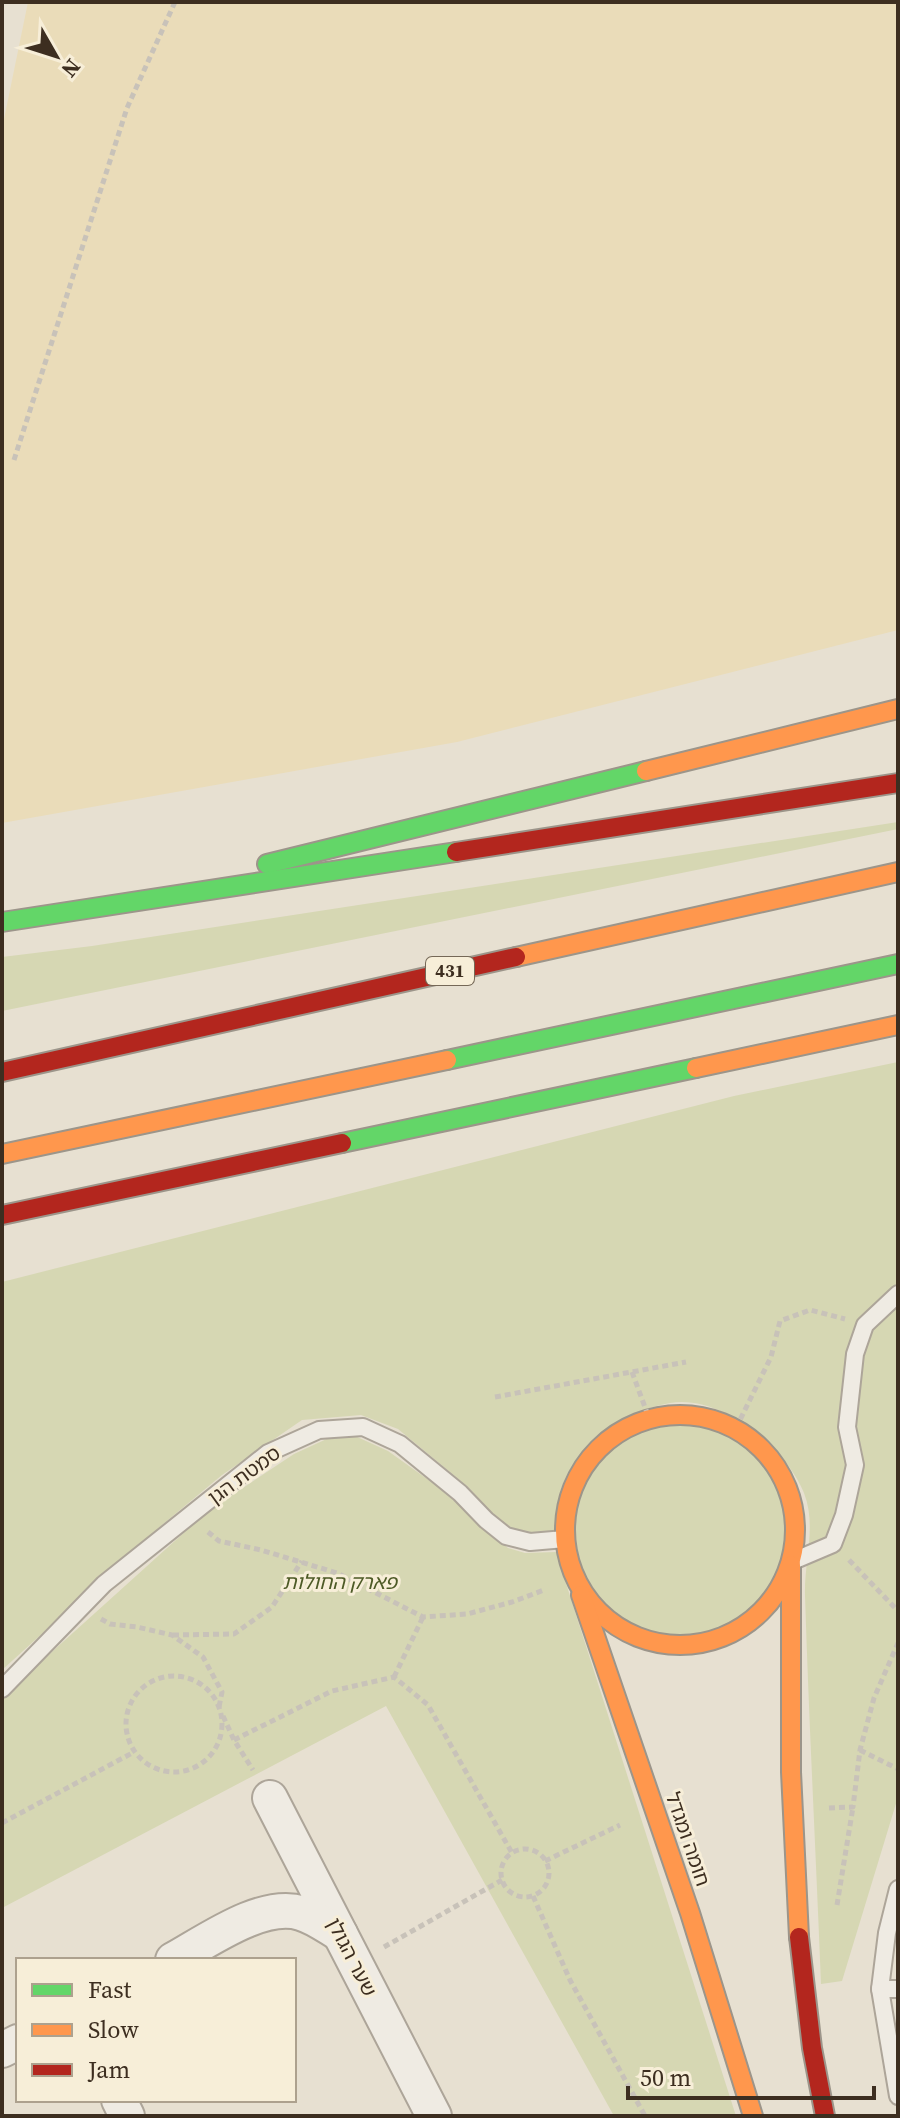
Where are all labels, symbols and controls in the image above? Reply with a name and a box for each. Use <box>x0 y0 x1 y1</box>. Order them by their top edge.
north arrow <box>16 16 96 96</box>
text: N <box>55 53 88 84</box>
road number: 431 <box>426 957 474 985</box>
street label: סמטת הגן <box>202 1439 286 1511</box>
park label: פארק החולות <box>283 1568 399 1596</box>
street label: חומה ומגדל <box>659 1788 717 1890</box>
street label: שער הגולן <box>320 1913 384 2001</box>
legend <box>16 1958 296 2102</box>
text: Fast <box>88 1973 132 2006</box>
text: Slow <box>88 2013 139 2046</box>
scale bar <box>628 2050 874 2100</box>
text: Jam <box>87 2053 130 2086</box>
text: 50 m <box>640 2061 691 2094</box>

